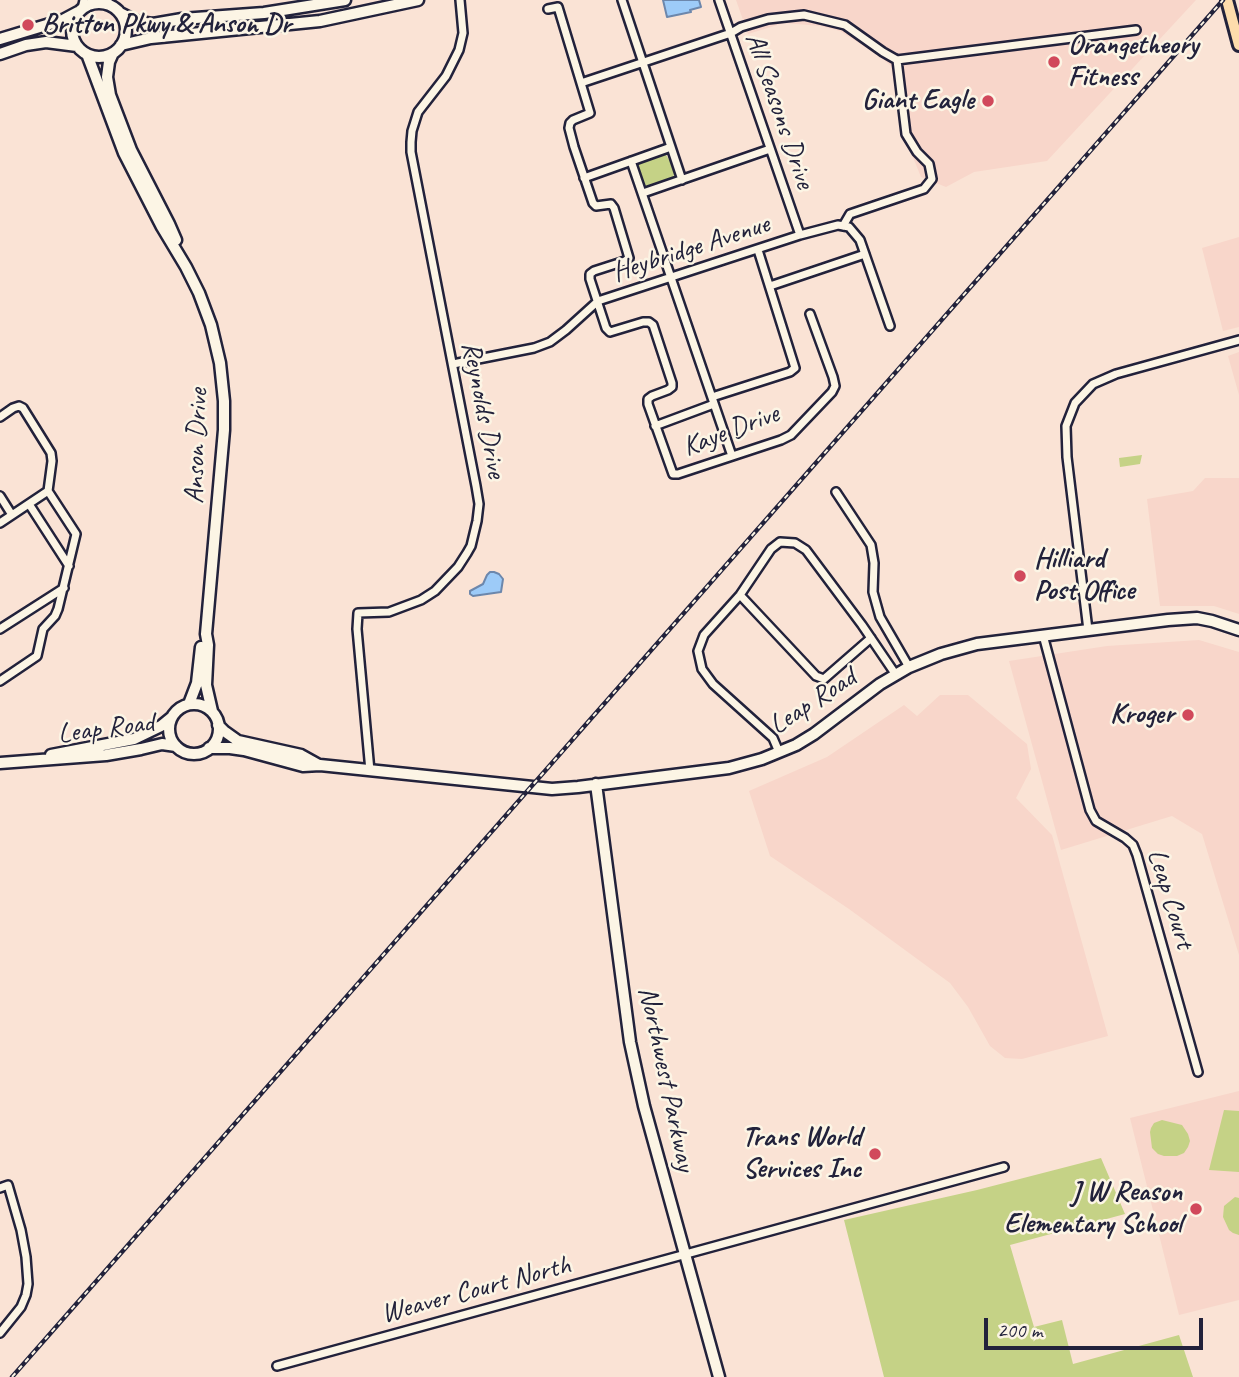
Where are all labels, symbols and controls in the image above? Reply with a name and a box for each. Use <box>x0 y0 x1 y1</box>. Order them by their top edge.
place label: Britton Pkwy & Anson Dr <box>42 8 291 42</box>
marker: Britton Pkwy & Anson Dr <box>20 17 36 33</box>
street label: All Seasons Drive <box>737 29 821 193</box>
place label: Orangetheory Fitness <box>1068 29 1198 95</box>
marker: Orangetheory Fitness <box>1046 54 1062 70</box>
place label: Giant Eagle <box>862 84 974 118</box>
marker: Giant Eagle <box>980 93 996 109</box>
street label: Heybridge Avenue <box>608 208 774 290</box>
street label: Reynolds Drive <box>453 339 513 481</box>
street label: Anson Drive <box>178 388 216 504</box>
street label: Kaye Drive <box>678 397 784 465</box>
place label: Hilliard Post Office <box>1034 543 1134 609</box>
marker: Hilliard Post Office <box>1012 568 1028 584</box>
street label: Leap Road <box>763 662 863 742</box>
place label: Kroger <box>1110 698 1174 732</box>
street label: Leap Road <box>56 706 156 752</box>
marker: Kroger <box>1180 707 1196 723</box>
street label: Leap Court <box>1139 845 1201 953</box>
street label: Northwest Parkway <box>630 984 702 1174</box>
place label: Trans World Services Inc <box>742 1121 861 1187</box>
marker: Trans World Services Inc <box>867 1146 883 1162</box>
place label: J W Reason Elementary School <box>1004 1176 1182 1242</box>
marker: J W Reason Elementary School <box>1188 1201 1204 1217</box>
street label: Weaver Court North <box>378 1249 574 1331</box>
scale bar <box>987 1304 1206 1348</box>
text: 200 m <box>997 1317 1042 1343</box>

